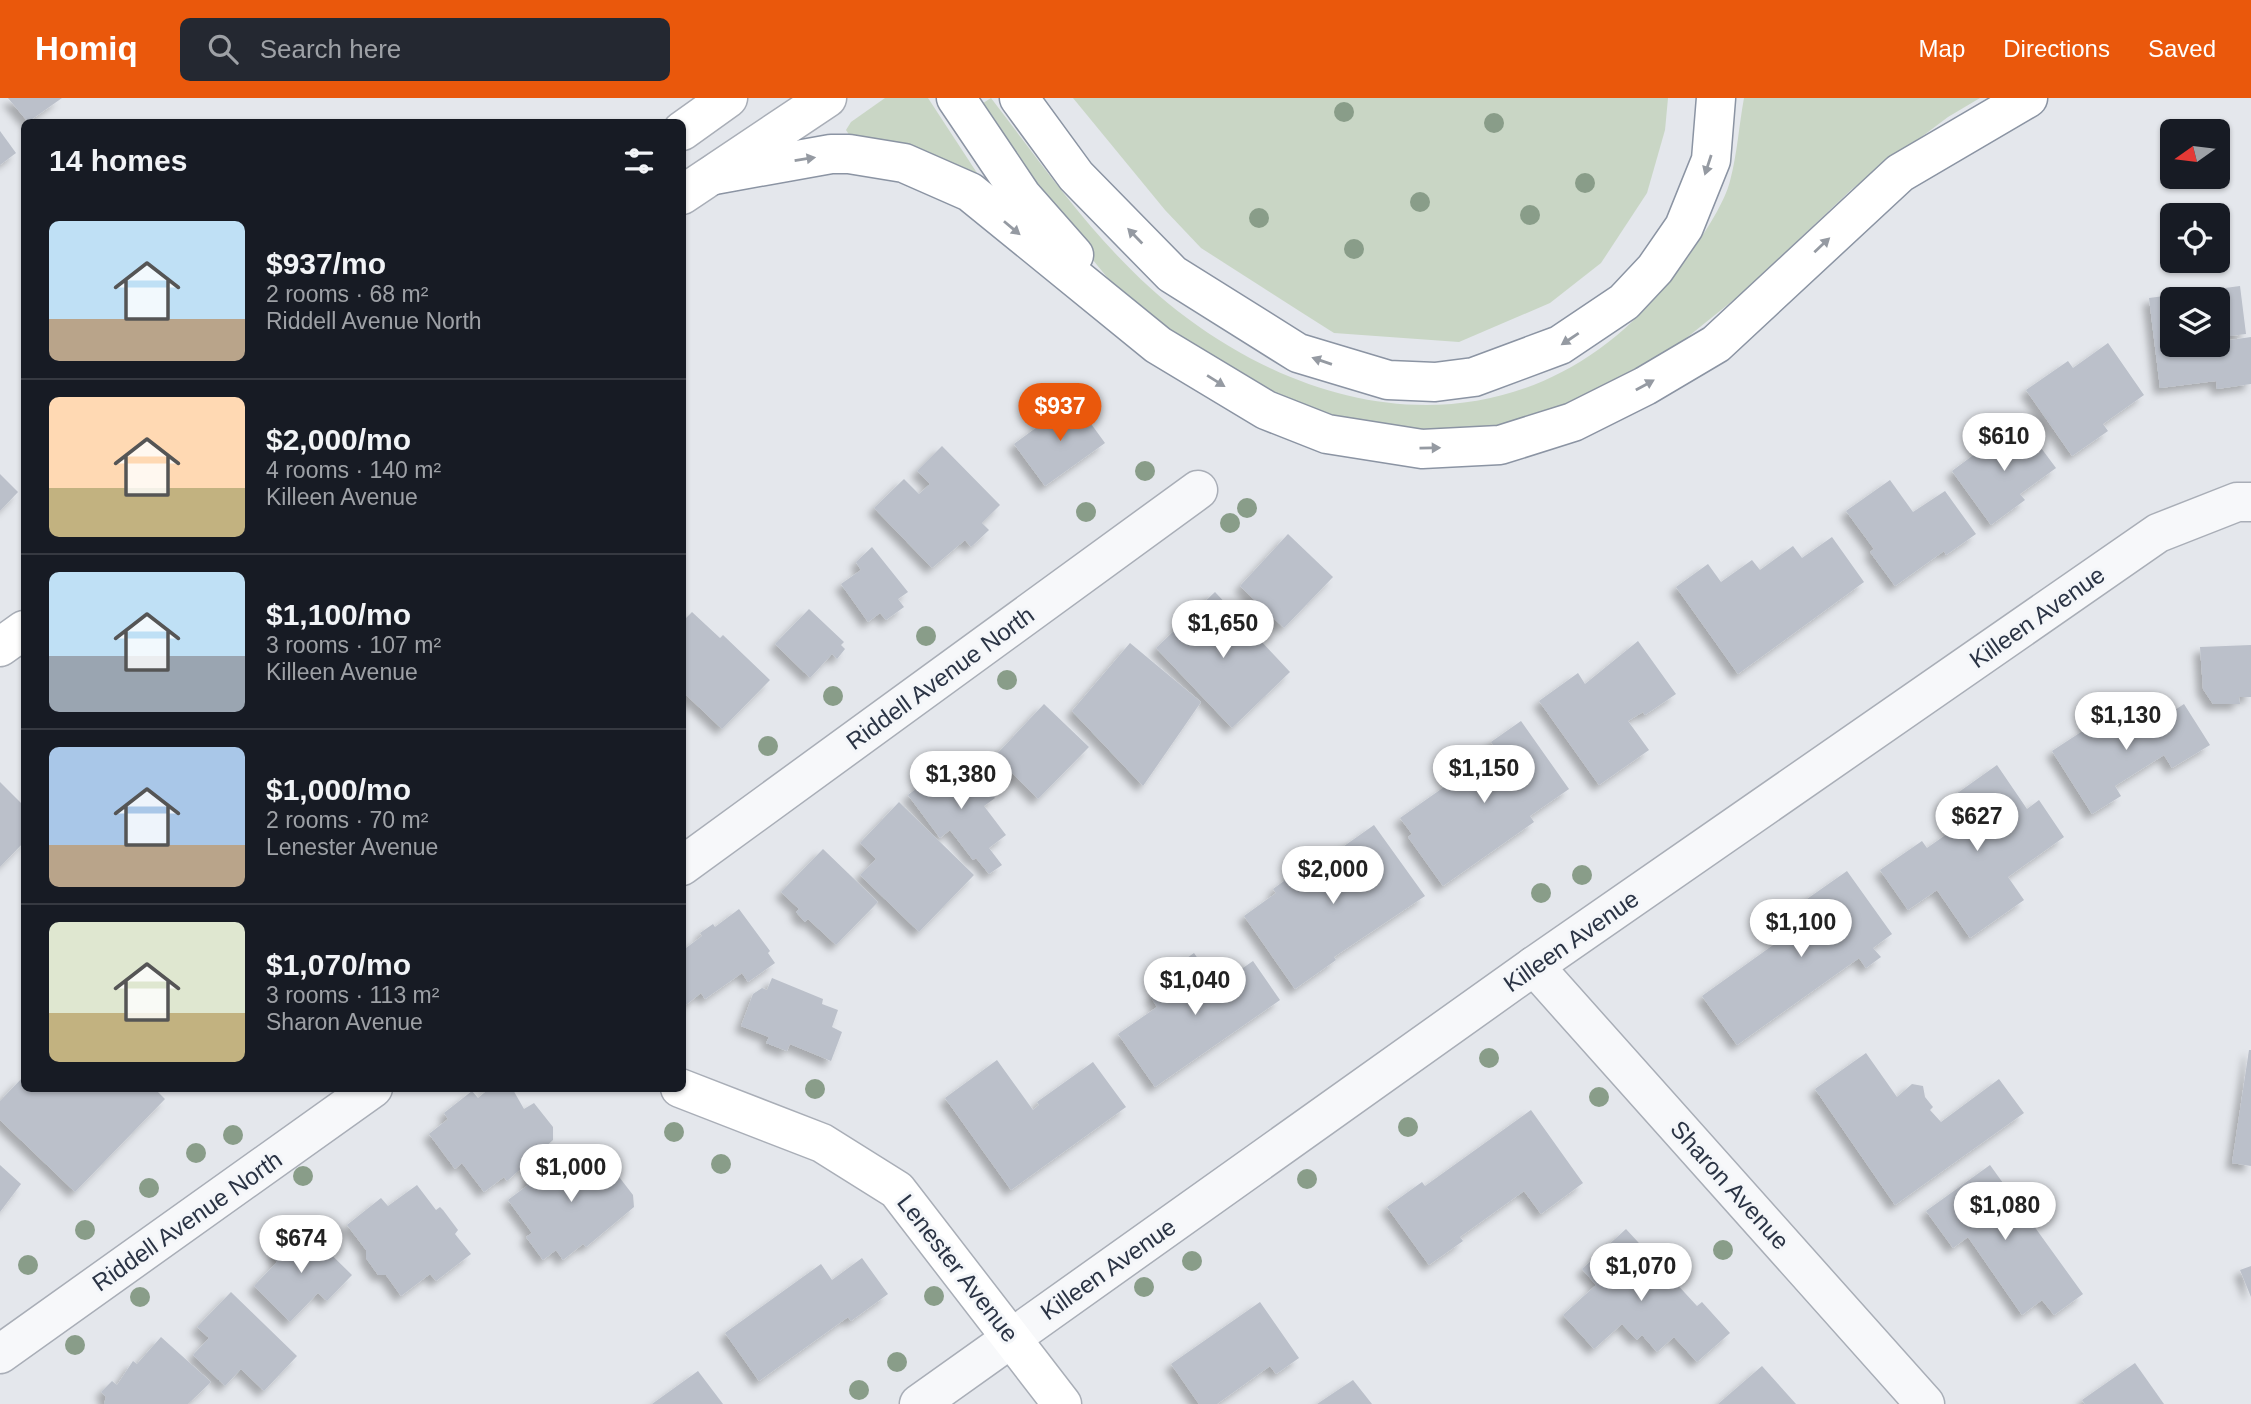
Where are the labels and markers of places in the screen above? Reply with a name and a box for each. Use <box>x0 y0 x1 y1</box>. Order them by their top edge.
pin: $937 <box>1019 384 1101 443</box>
pin: $610 <box>1963 414 2045 473</box>
pin: $1,650 <box>1166 601 1280 660</box>
pin: $1,130 <box>2069 692 2183 752</box>
pin: $1,150 <box>1427 746 1541 805</box>
pin: $1,380 <box>904 752 1018 811</box>
pin: $627 <box>1936 794 2018 853</box>
pin: $2,000 <box>1276 846 1390 906</box>
pin: $1,100 <box>1744 900 1858 959</box>
pin: $1,040 <box>1138 958 1252 1017</box>
pin: $1,000 <box>514 1144 628 1204</box>
pin: $1,080 <box>1948 1182 2062 1242</box>
pin: $674 <box>260 1216 342 1275</box>
pin: $1,070 <box>1584 1244 1698 1303</box>

